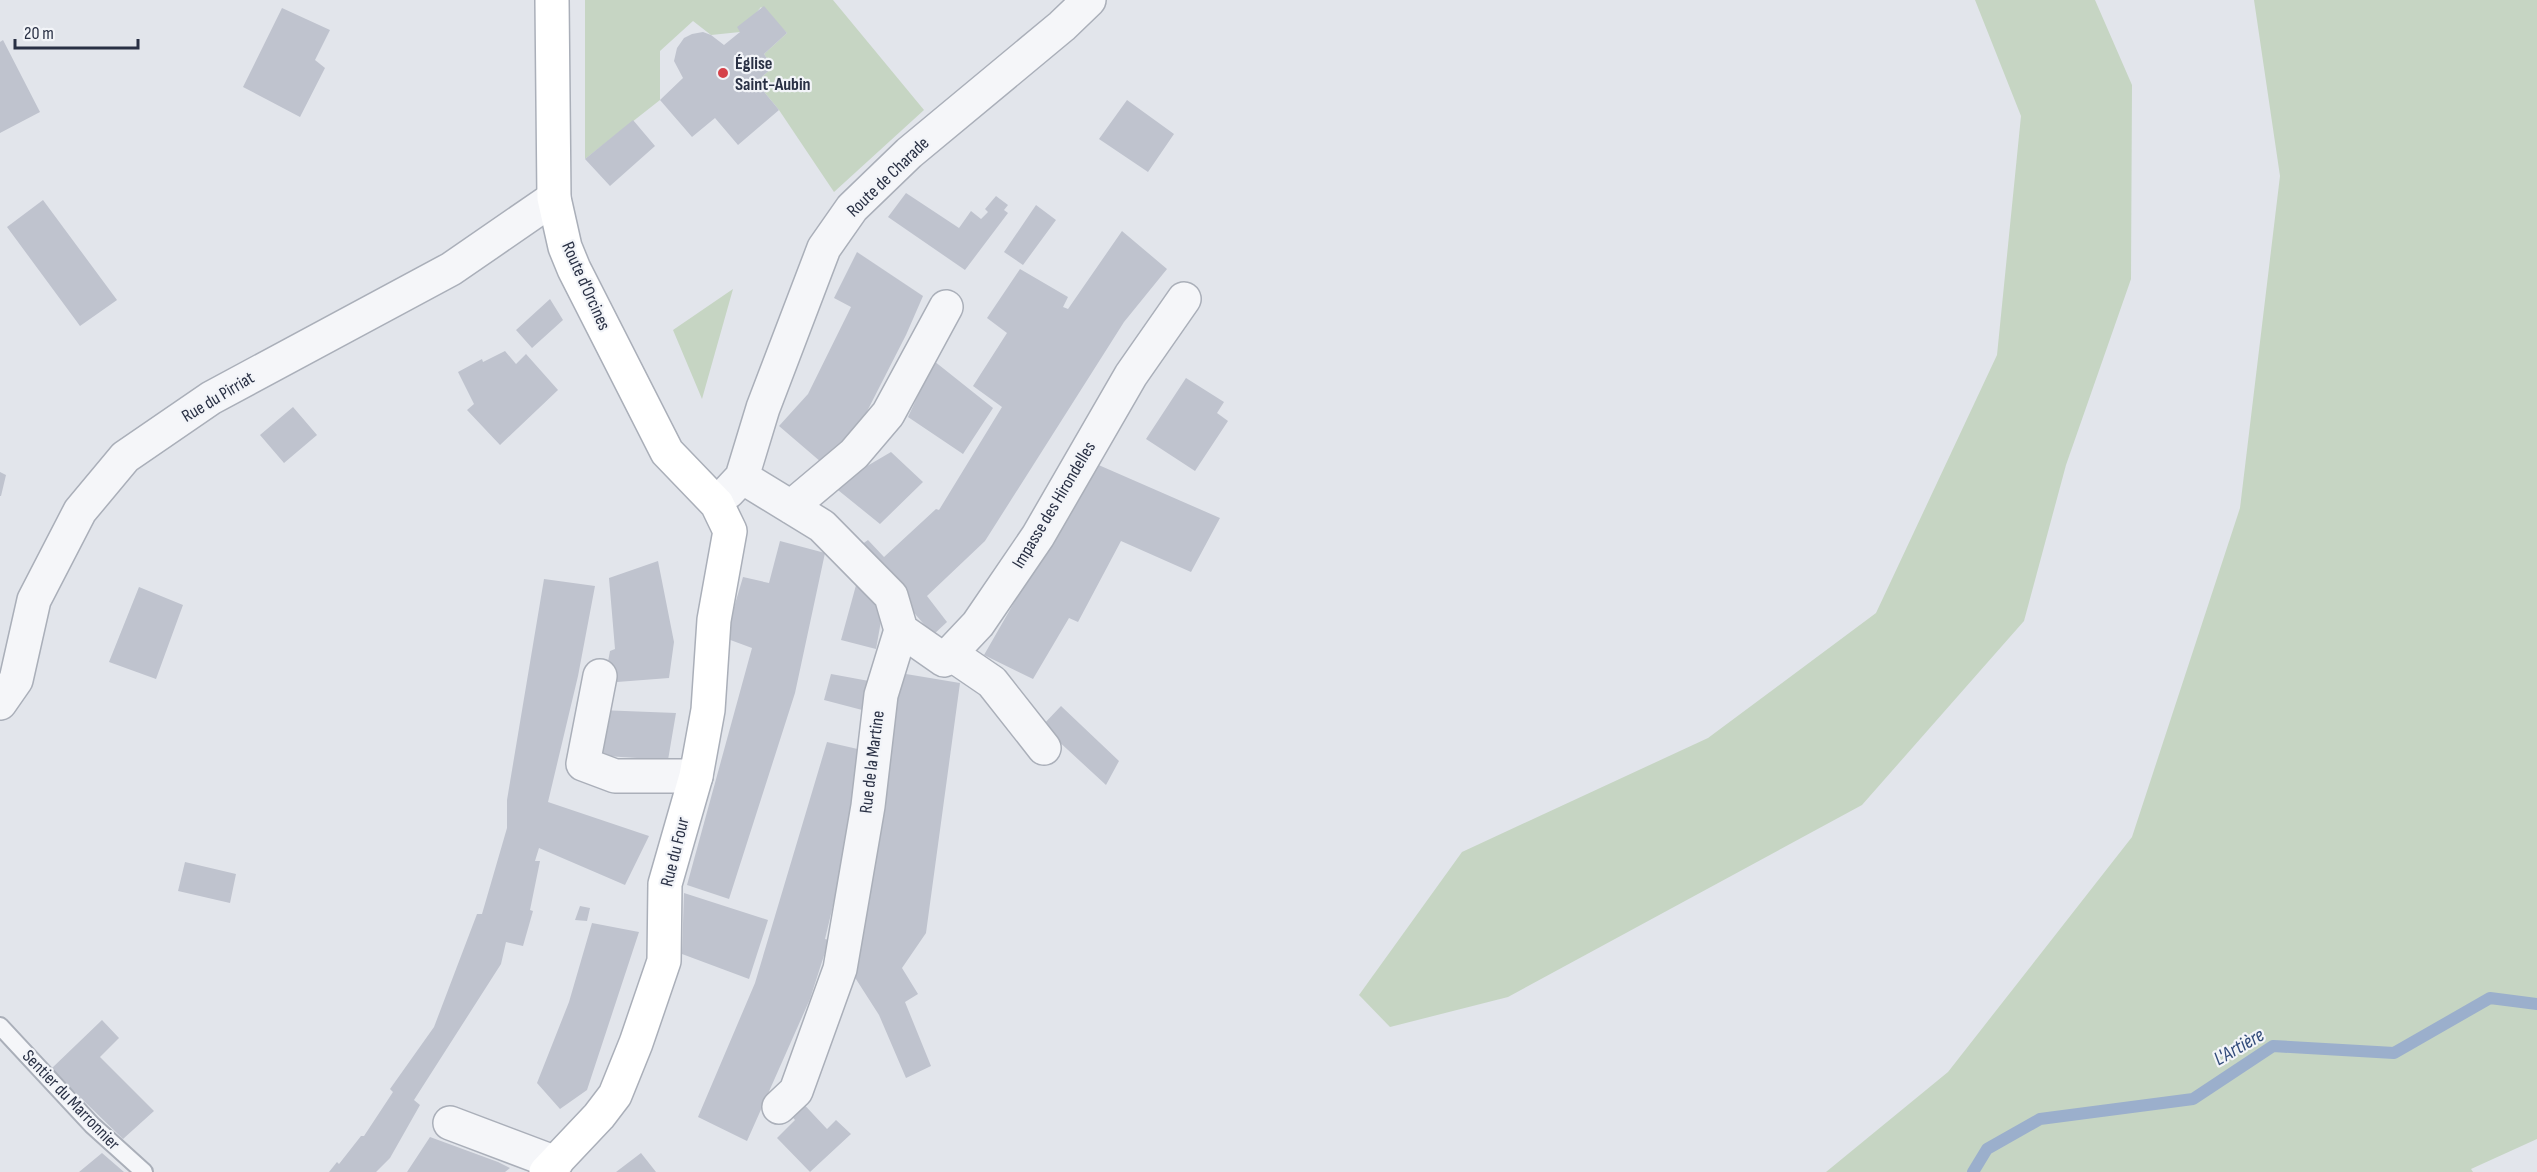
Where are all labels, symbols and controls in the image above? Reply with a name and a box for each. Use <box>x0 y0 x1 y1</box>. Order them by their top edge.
scale bar <box>15 12 138 50</box>
text: 20 m <box>24 23 54 44</box>
place label: Église Saint-Aubin <box>735 53 811 95</box>
marker: Église Saint-Aubin <box>716 66 730 80</box>
street label: Route de Charade <box>843 133 933 221</box>
street label: Route d'Orcines <box>557 239 615 333</box>
street label: Rue du Pirriat <box>178 367 259 427</box>
street label: Impasse des Hirondelles <box>1008 438 1100 572</box>
street label: Rue de la Martine <box>855 709 889 815</box>
street label: Rue du Four <box>656 815 694 889</box>
water label: L'Artière <box>2209 1023 2269 1071</box>
street label: Sentier du Marronnier <box>18 1046 124 1154</box>

